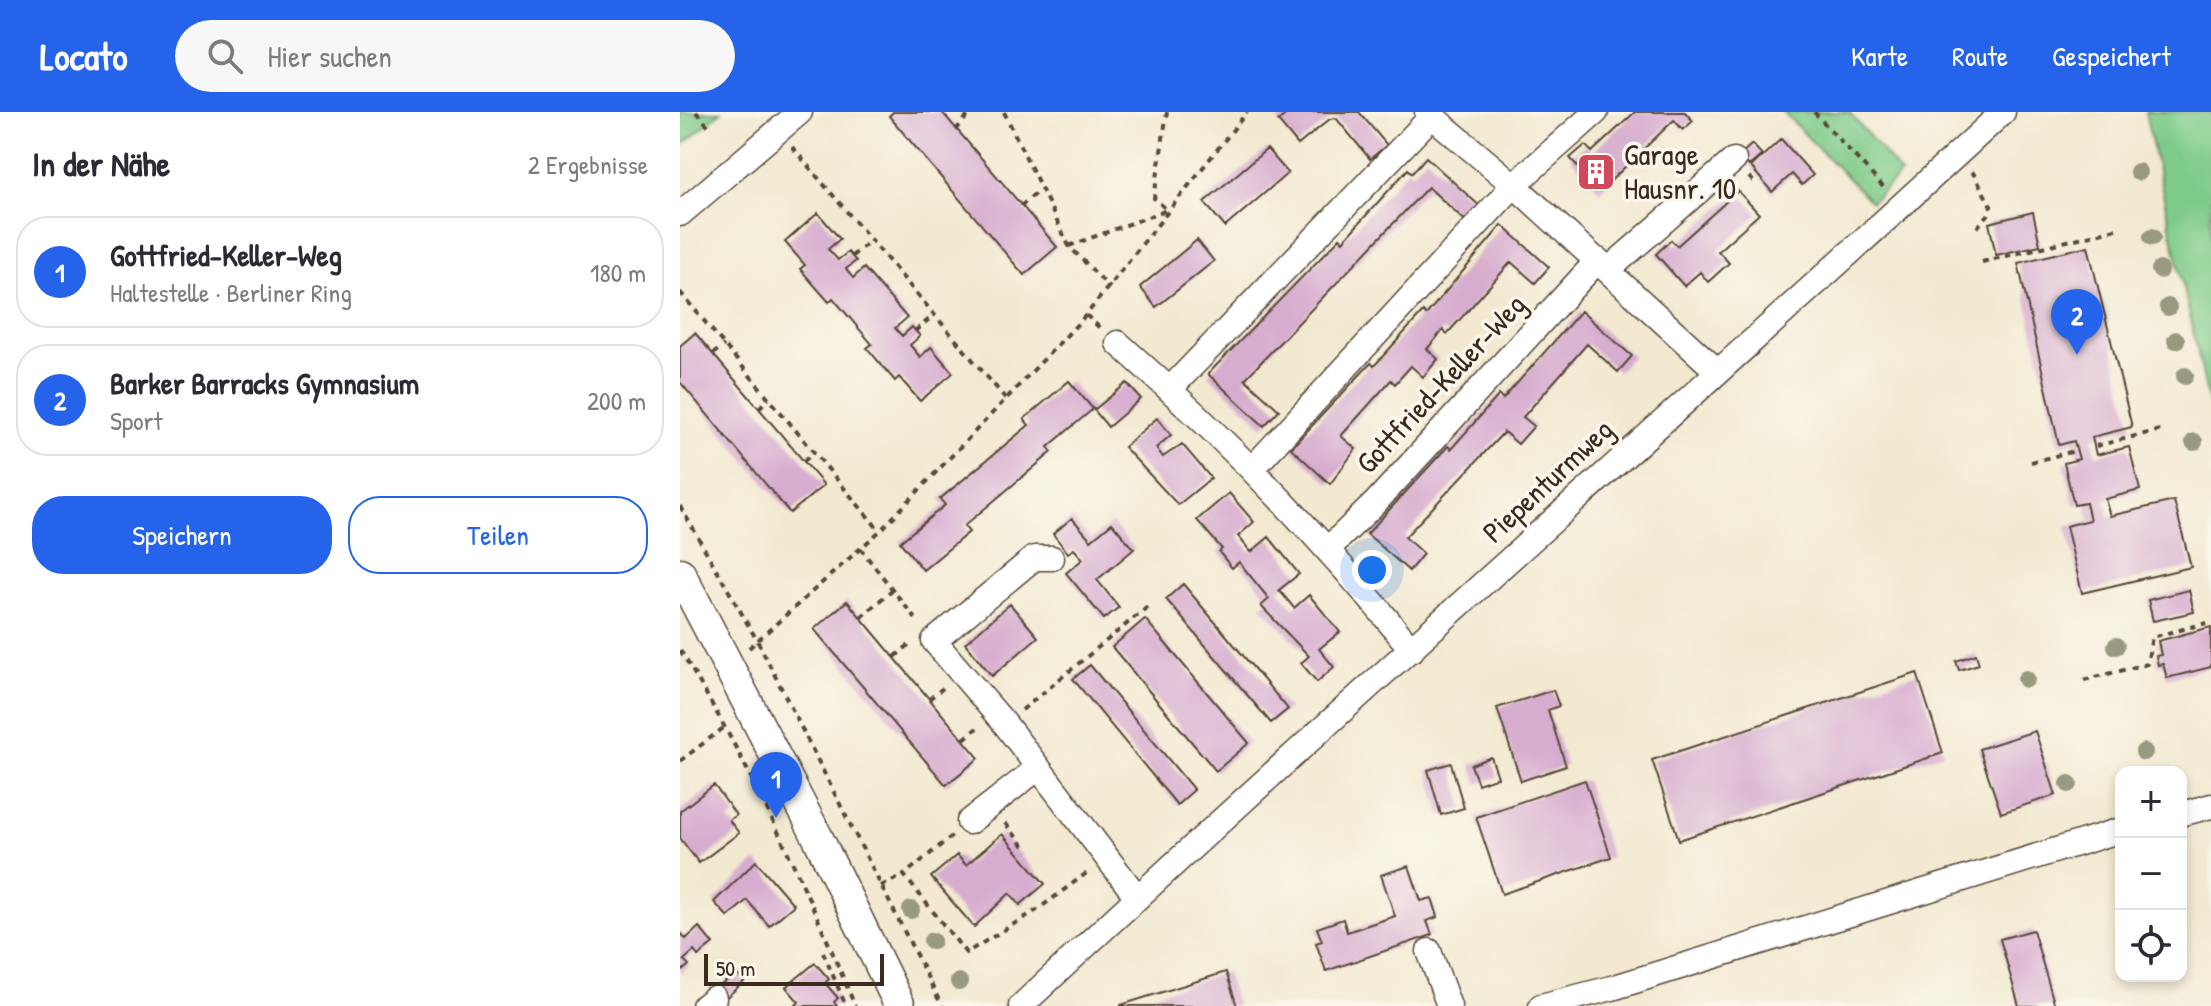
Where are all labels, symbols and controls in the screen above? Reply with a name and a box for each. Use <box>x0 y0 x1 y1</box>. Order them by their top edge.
search box <box>175 20 735 92</box>
text: Locato <box>40 30 127 82</box>
icon: search <box>203 34 247 78</box>
text: Hier suchen <box>267 36 392 76</box>
text: Karte <box>1851 37 1908 75</box>
text: Route <box>1952 37 2008 75</box>
text: Gespeichert <box>2052 37 2171 75</box>
place label: Garage Hausnr. 10 <box>1624 134 1736 208</box>
text: In der Nähe <box>32 141 170 187</box>
text: 2 Ergebnisse <box>528 147 648 182</box>
building icon: Garage Hausnr. 10 <box>1575 151 1617 193</box>
text: Gottfried-Keller-Weg <box>110 235 342 275</box>
text: 1 <box>55 255 65 290</box>
text: 180 m <box>590 255 646 290</box>
text: Haltestelle · Berliner Ring <box>110 275 352 310</box>
street label: Gottfried-Keller-Weg <box>1347 285 1534 482</box>
pin: 2 <box>2051 289 2103 355</box>
text: Barker Barracks Gymnasium <box>110 363 419 403</box>
text: 2 <box>54 383 66 418</box>
text: 200 m <box>587 383 646 418</box>
text: Sport <box>110 403 163 438</box>
street label: Piepenturmweg <box>1473 409 1621 551</box>
button: Speichern <box>32 496 332 574</box>
button: Teilen <box>348 496 648 574</box>
your location <box>1352 550 1392 590</box>
pin: 1 <box>750 752 802 818</box>
map controls <box>2115 766 2187 982</box>
button: + <box>2115 766 2187 838</box>
button: − <box>2115 838 2187 910</box>
button: locate <box>2115 910 2187 982</box>
scale bar <box>704 950 884 986</box>
text: 50 m <box>716 953 755 983</box>

